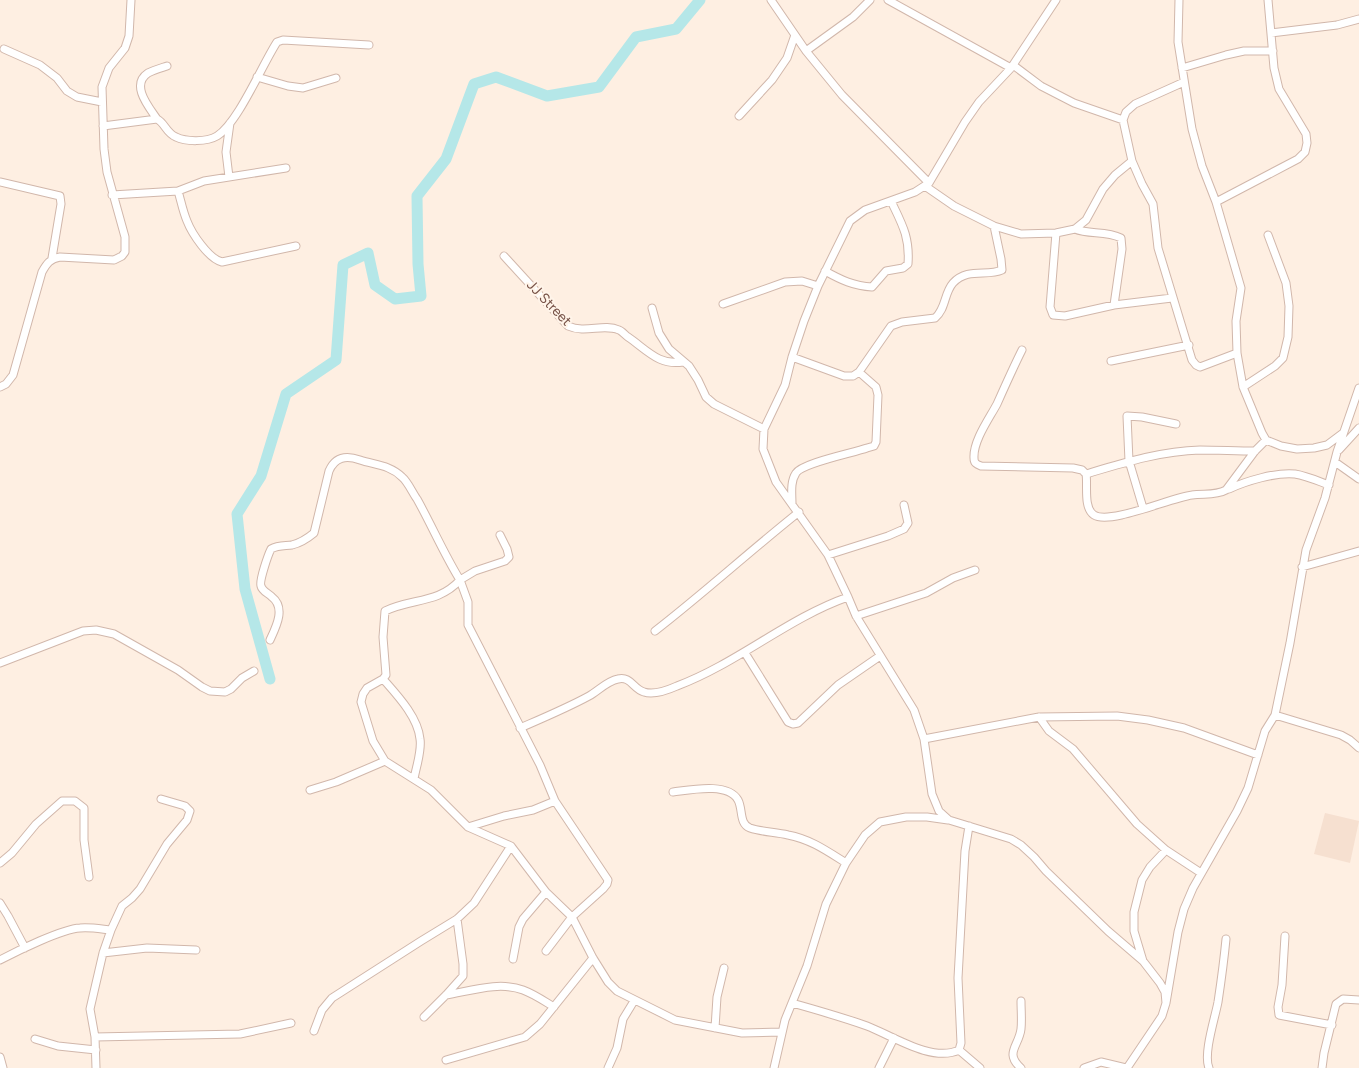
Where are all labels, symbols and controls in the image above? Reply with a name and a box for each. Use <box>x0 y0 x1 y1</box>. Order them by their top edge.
street label: JJ Street <box>523 277 575 329</box>

